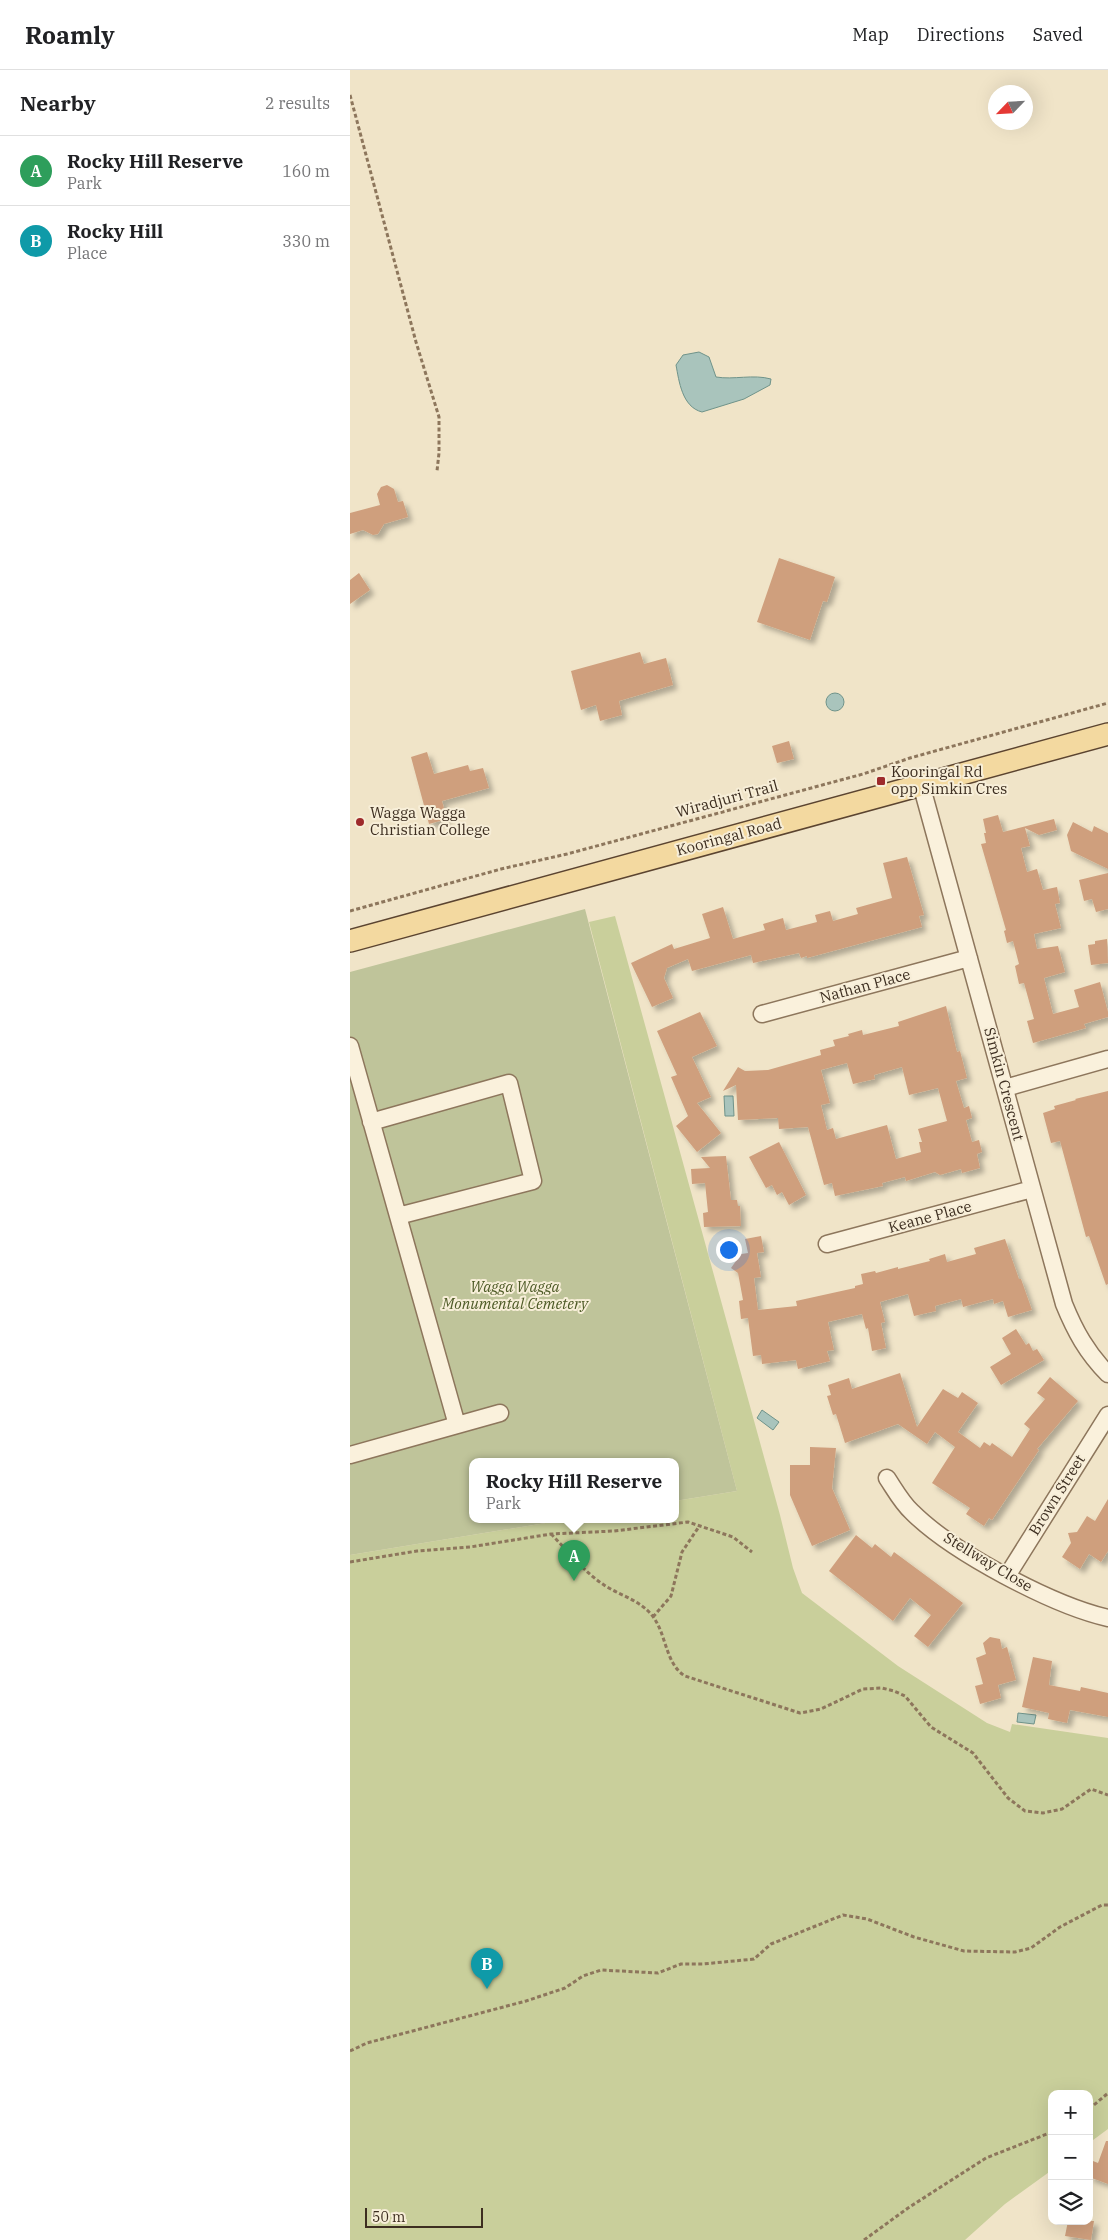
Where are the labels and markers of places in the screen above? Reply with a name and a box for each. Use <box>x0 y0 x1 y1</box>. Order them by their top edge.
place label: Kooringal Rd opp Simkin Cres <box>891 762 1007 798</box>
marker: Kooringal Rd opp Simkin Cres <box>875 775 887 787</box>
place label: Wagga Wagga Christian College <box>370 803 490 839</box>
marker: Wagga Wagga Christian College <box>354 816 366 828</box>
pin: A <box>558 1540 590 1581</box>
pin: B <box>471 1948 503 1989</box>

